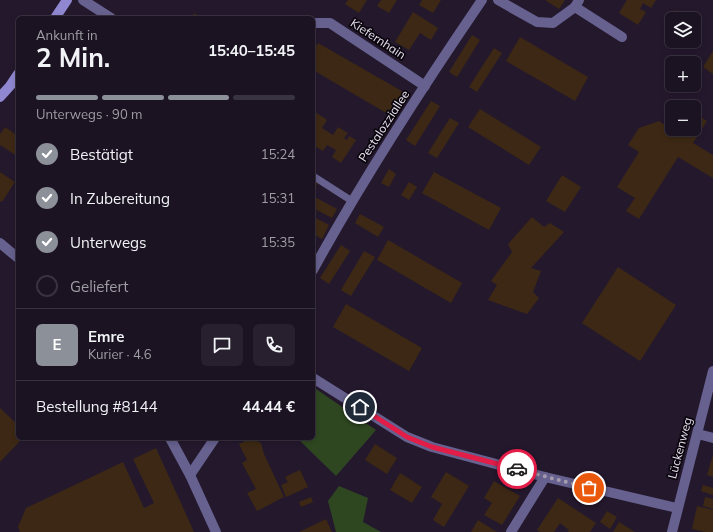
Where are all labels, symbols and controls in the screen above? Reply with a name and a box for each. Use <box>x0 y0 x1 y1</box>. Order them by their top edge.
map controls <box>665 12 701 136</box>
button: layers <box>665 12 701 48</box>
street label: Kiefernhain <box>348 15 409 62</box>
text: Ankunft in <box>36 27 98 43</box>
text: 2 Min. <box>36 41 110 74</box>
text: 15:40–15:45 <box>208 41 295 60</box>
button: + <box>665 56 701 92</box>
street label: Pestalozziallee <box>355 87 412 164</box>
button: − <box>665 100 701 136</box>
text: Unterwegs · 90 m <box>36 106 143 122</box>
icon: check <box>36 143 58 165</box>
text: Bestätigt <box>70 145 133 164</box>
text: 15:24 <box>261 146 295 162</box>
icon: check <box>36 187 58 209</box>
text: In Zubereitung <box>70 189 170 208</box>
text: 15:31 <box>261 190 295 206</box>
icon: check <box>36 231 58 253</box>
text: Unterwegs <box>70 233 147 252</box>
text: 15:35 <box>261 234 295 250</box>
text: Geliefert <box>70 277 129 296</box>
button: chat <box>201 324 243 366</box>
button: phone <box>253 324 295 366</box>
text: Emre <box>88 327 124 346</box>
text: E <box>53 335 61 354</box>
text: Kurier · 4.6 <box>88 346 152 362</box>
pin <box>343 390 377 424</box>
icon: home <box>349 396 371 418</box>
text: Bestellung #8144 <box>36 397 158 416</box>
text: 44.44 € <box>242 397 295 416</box>
street label: Lückenweg <box>664 416 695 480</box>
courier <box>497 449 537 489</box>
icon: car <box>506 458 528 480</box>
pin <box>572 471 606 505</box>
icon: bag <box>578 477 600 499</box>

